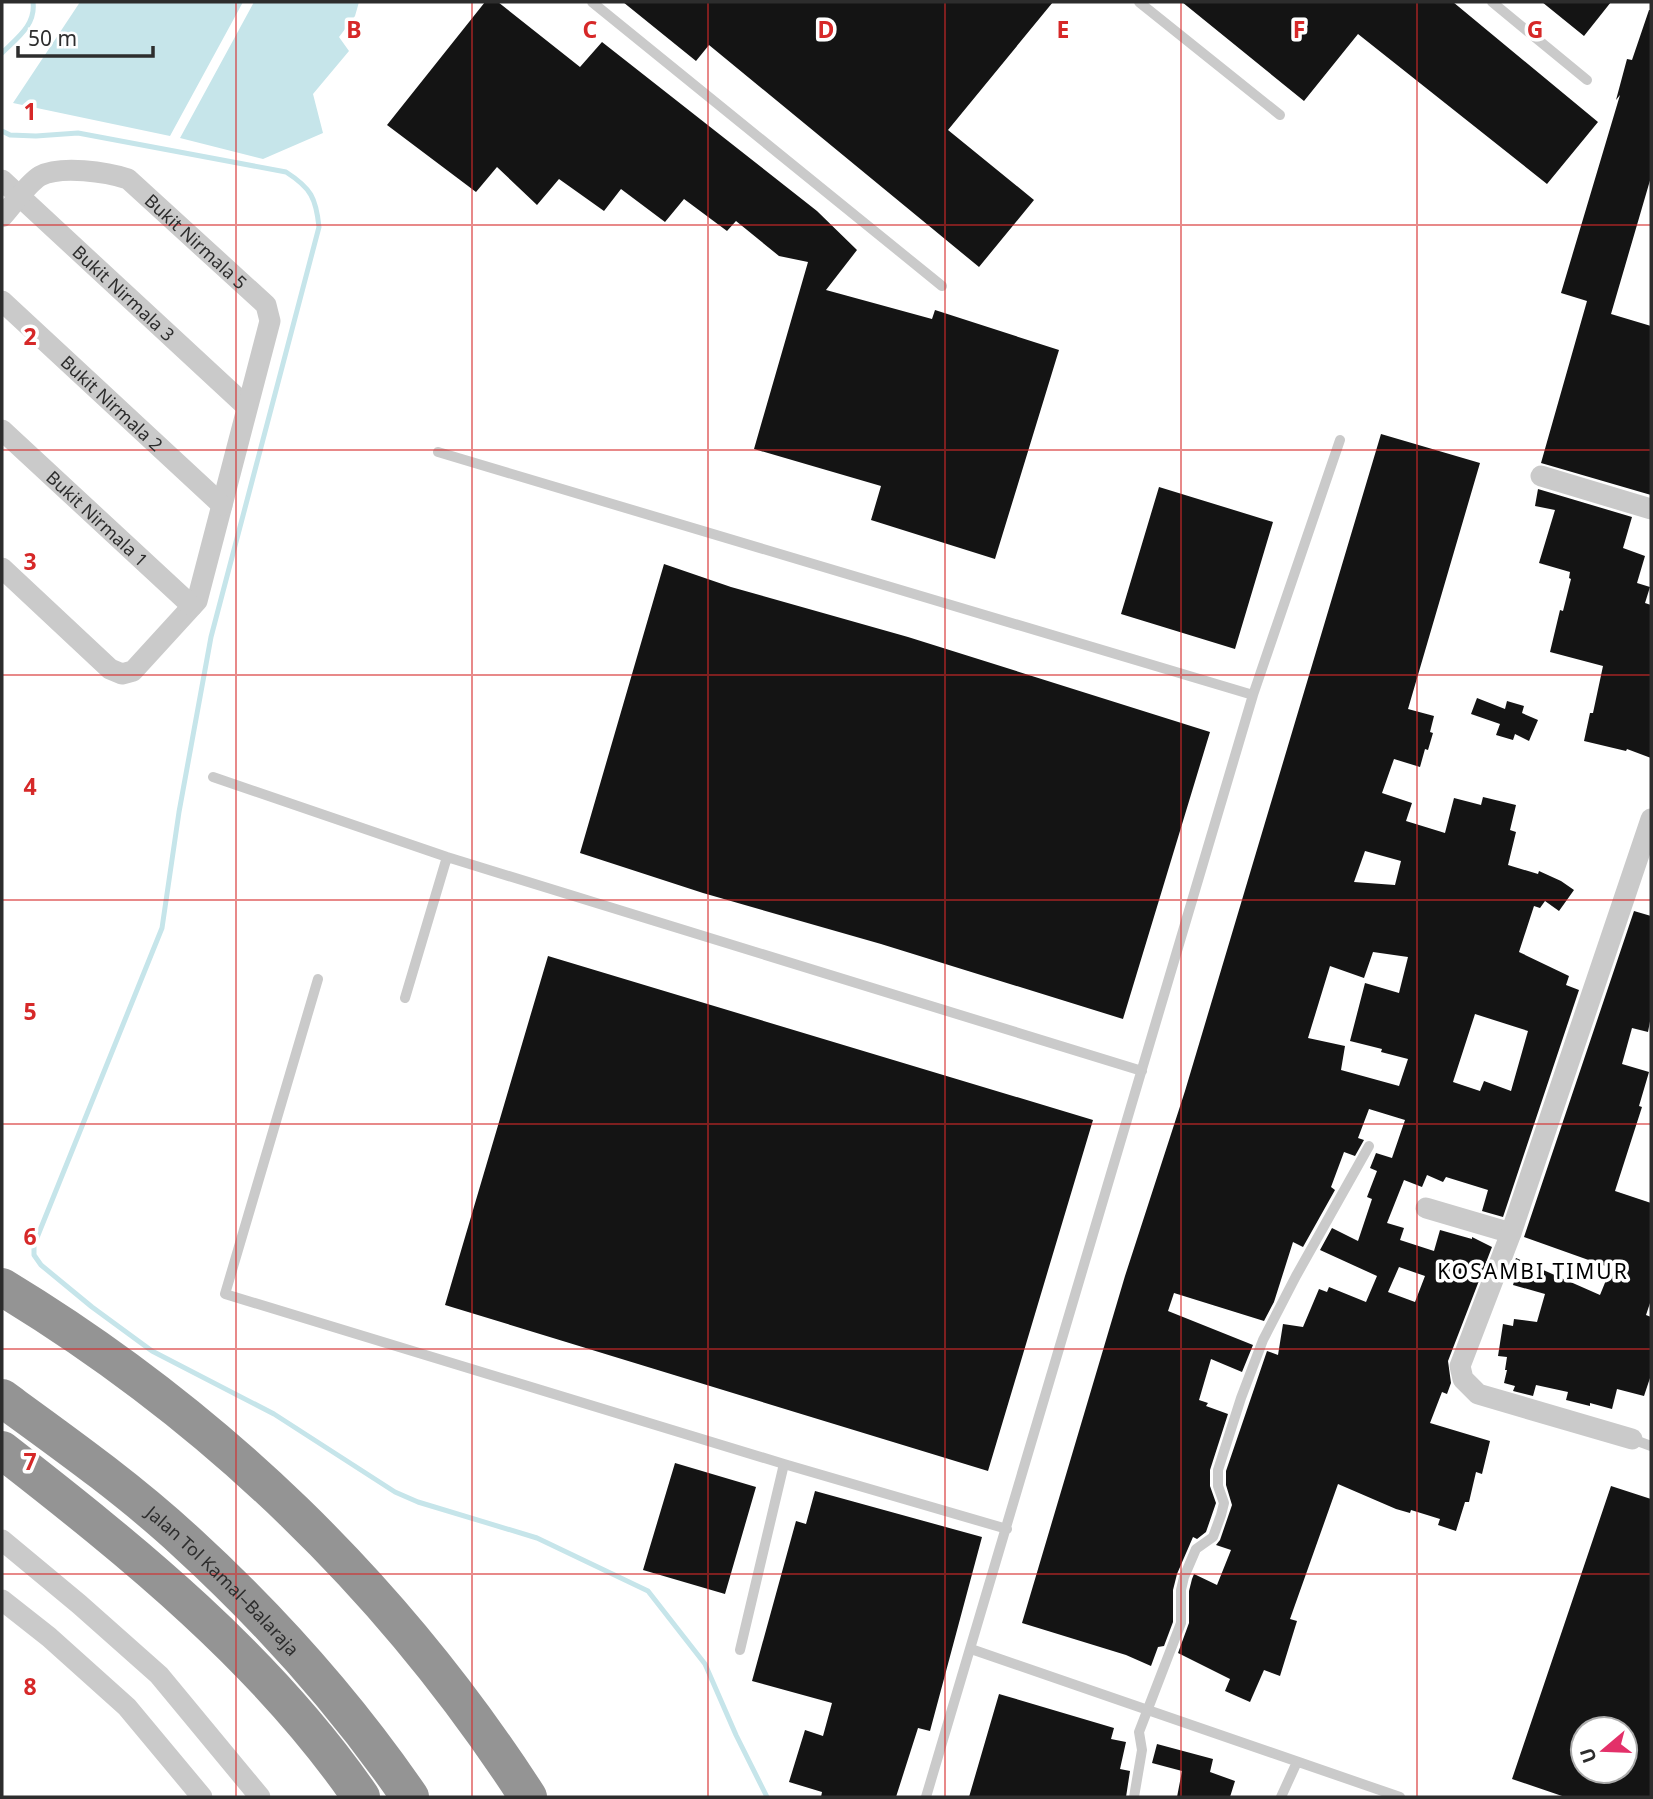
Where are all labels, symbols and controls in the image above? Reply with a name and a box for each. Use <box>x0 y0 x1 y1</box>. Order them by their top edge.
text: B <box>346 13 362 45</box>
text: C <box>583 13 598 45</box>
text: D <box>818 13 834 45</box>
text: E <box>1057 13 1069 45</box>
text: F <box>1293 13 1305 45</box>
text: G <box>1527 13 1543 45</box>
scale bar <box>18 14 152 58</box>
text: 50 m <box>28 24 77 52</box>
text: 1 <box>23 95 37 127</box>
street label: Bukit Nirmala 5 <box>140 188 253 294</box>
street label: Bukit Nirmala 3 <box>68 240 180 346</box>
text: 2 <box>23 320 37 352</box>
street label: Bukit Nirmala 2 <box>56 350 168 456</box>
street label: Bukit Nirmala 1 <box>41 465 153 572</box>
text: 3 <box>23 545 37 577</box>
text: 4 <box>23 770 37 802</box>
text: 5 <box>23 995 37 1027</box>
text: 6 <box>23 1220 37 1252</box>
district label: KOSAMBI TIMUR <box>1437 1257 1629 1285</box>
text: 7 <box>23 1445 37 1477</box>
street label: Jalan Tol Kamal–Balaraja <box>140 1499 305 1661</box>
text: 8 <box>23 1670 37 1702</box>
north arrow <box>1569 1715 1639 1785</box>
text: U <box>1573 1745 1603 1767</box>

